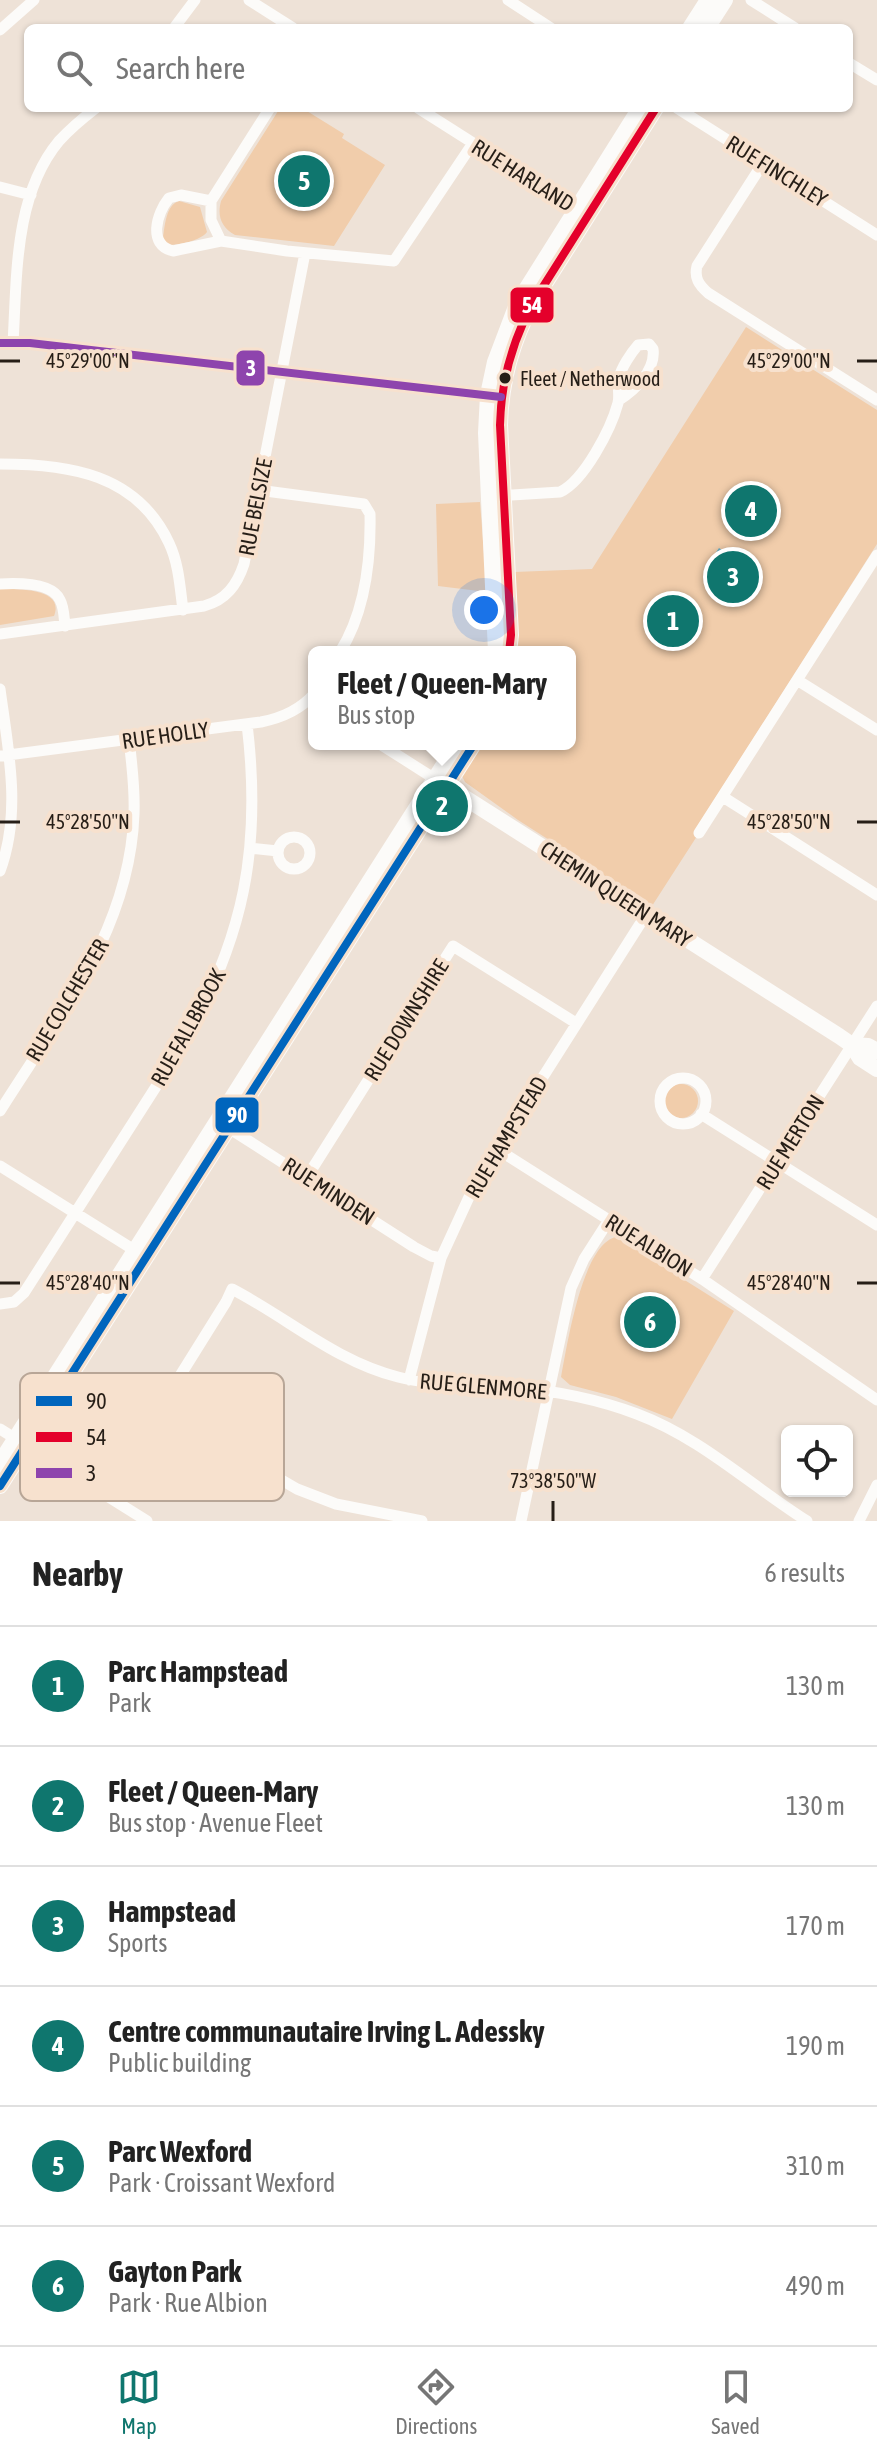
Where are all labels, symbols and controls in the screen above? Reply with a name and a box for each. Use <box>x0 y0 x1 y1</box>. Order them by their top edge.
search box <box>24 24 853 112</box>
icon: search <box>52 46 96 90</box>
text: Search here <box>116 51 245 85</box>
street label: RUE FINCHLEY <box>722 130 832 212</box>
street label: RUE HARLAND <box>467 133 579 217</box>
pin: 5 <box>278 151 330 211</box>
line badge: 54 <box>509 286 555 324</box>
text: 54 <box>522 292 542 318</box>
text: 45°29'00"N <box>46 349 130 372</box>
line badge: 3 <box>235 349 266 387</box>
text: 45°29'00"N <box>747 349 831 372</box>
text: 3 <box>246 355 256 381</box>
place label: Fleet / Netherwood <box>520 367 661 390</box>
marker: Fleet / Netherwood <box>497 370 513 386</box>
street label: RUE BELSIZE <box>233 455 277 558</box>
pin: 4 <box>725 481 777 541</box>
pin: 3 <box>707 547 759 607</box>
your location <box>464 590 504 630</box>
pin: 1 <box>647 591 699 651</box>
popup <box>308 646 576 750</box>
text: Fleet / Queen-Mary <box>337 666 547 700</box>
text: Bus stop <box>337 700 415 730</box>
street label: RUE HOLLY <box>120 716 210 754</box>
pin: 2 <box>416 776 468 836</box>
text: 45°28'50"N <box>46 810 130 833</box>
text: 45°28'50"N <box>747 810 831 833</box>
street label: CHEMIN QUEEN MARY <box>536 835 697 953</box>
street label: RUE COLCHESTER <box>20 934 114 1066</box>
street label: RUE DOWNSHIRE <box>358 954 454 1086</box>
street label: RUE FALLBROOK <box>145 964 231 1090</box>
street label: RUE HAMPSTEAD <box>460 1072 552 1202</box>
street label: RUE MERTON <box>751 1090 829 1194</box>
line badge: 90 <box>214 1096 260 1134</box>
text: 90 <box>227 1102 247 1128</box>
street label: RUE MINDEN <box>278 1152 380 1230</box>
street label: RUE ALBION <box>601 1208 697 1282</box>
text: 45°28'40"N <box>46 1271 130 1294</box>
text: 45°28'40"N <box>747 1271 831 1294</box>
pin: 6 <box>624 1292 676 1352</box>
street label: RUE GLENMORE <box>419 1368 548 1405</box>
legend <box>20 1373 284 1501</box>
text: 90 <box>86 1388 107 1414</box>
text: 54 <box>86 1424 107 1450</box>
map controls <box>781 1425 853 1497</box>
button: locate <box>781 1425 853 1497</box>
text: 3 <box>86 1460 96 1486</box>
text: 73°38'50"W <box>510 1469 597 1492</box>
text: Nearby <box>32 1554 123 1593</box>
text: 6 results <box>764 1558 845 1588</box>
text: Parc Hampstead <box>108 1654 288 1688</box>
text: 1 <box>52 1671 64 1701</box>
text: 130 m <box>786 1671 845 1701</box>
text: Park <box>108 1688 151 1718</box>
text: Fleet / Queen-Mary <box>108 1774 318 1808</box>
text: 2 <box>52 1791 64 1821</box>
text: 130 m <box>786 1791 845 1821</box>
text: Bus stop · Avenue Fleet <box>108 1808 323 1838</box>
text: Hampstead <box>108 1894 236 1928</box>
text: 3 <box>52 1911 64 1941</box>
text: 170 m <box>786 1911 845 1941</box>
text: Sports <box>108 1928 168 1958</box>
text: Centre communautaire Irving L. Adessky <box>108 2014 545 2048</box>
text: 4 <box>52 2031 64 2061</box>
text: 190 m <box>786 2031 845 2061</box>
text: Public building <box>108 2048 251 2078</box>
text: Parc Wexford <box>108 2134 252 2168</box>
text: 5 <box>52 2151 64 2181</box>
text: 310 m <box>786 2151 845 2181</box>
text: Park · Croissant Wexford <box>108 2168 335 2198</box>
text: Gayton Park <box>108 2254 241 2288</box>
text: 6 <box>52 2271 64 2301</box>
text: 490 m <box>786 2271 845 2301</box>
text: Park · Rue Albion <box>108 2288 268 2318</box>
tab: Map <box>117 2365 161 2439</box>
tab: Directions <box>395 2365 477 2439</box>
tab: Saved <box>711 2365 760 2439</box>

